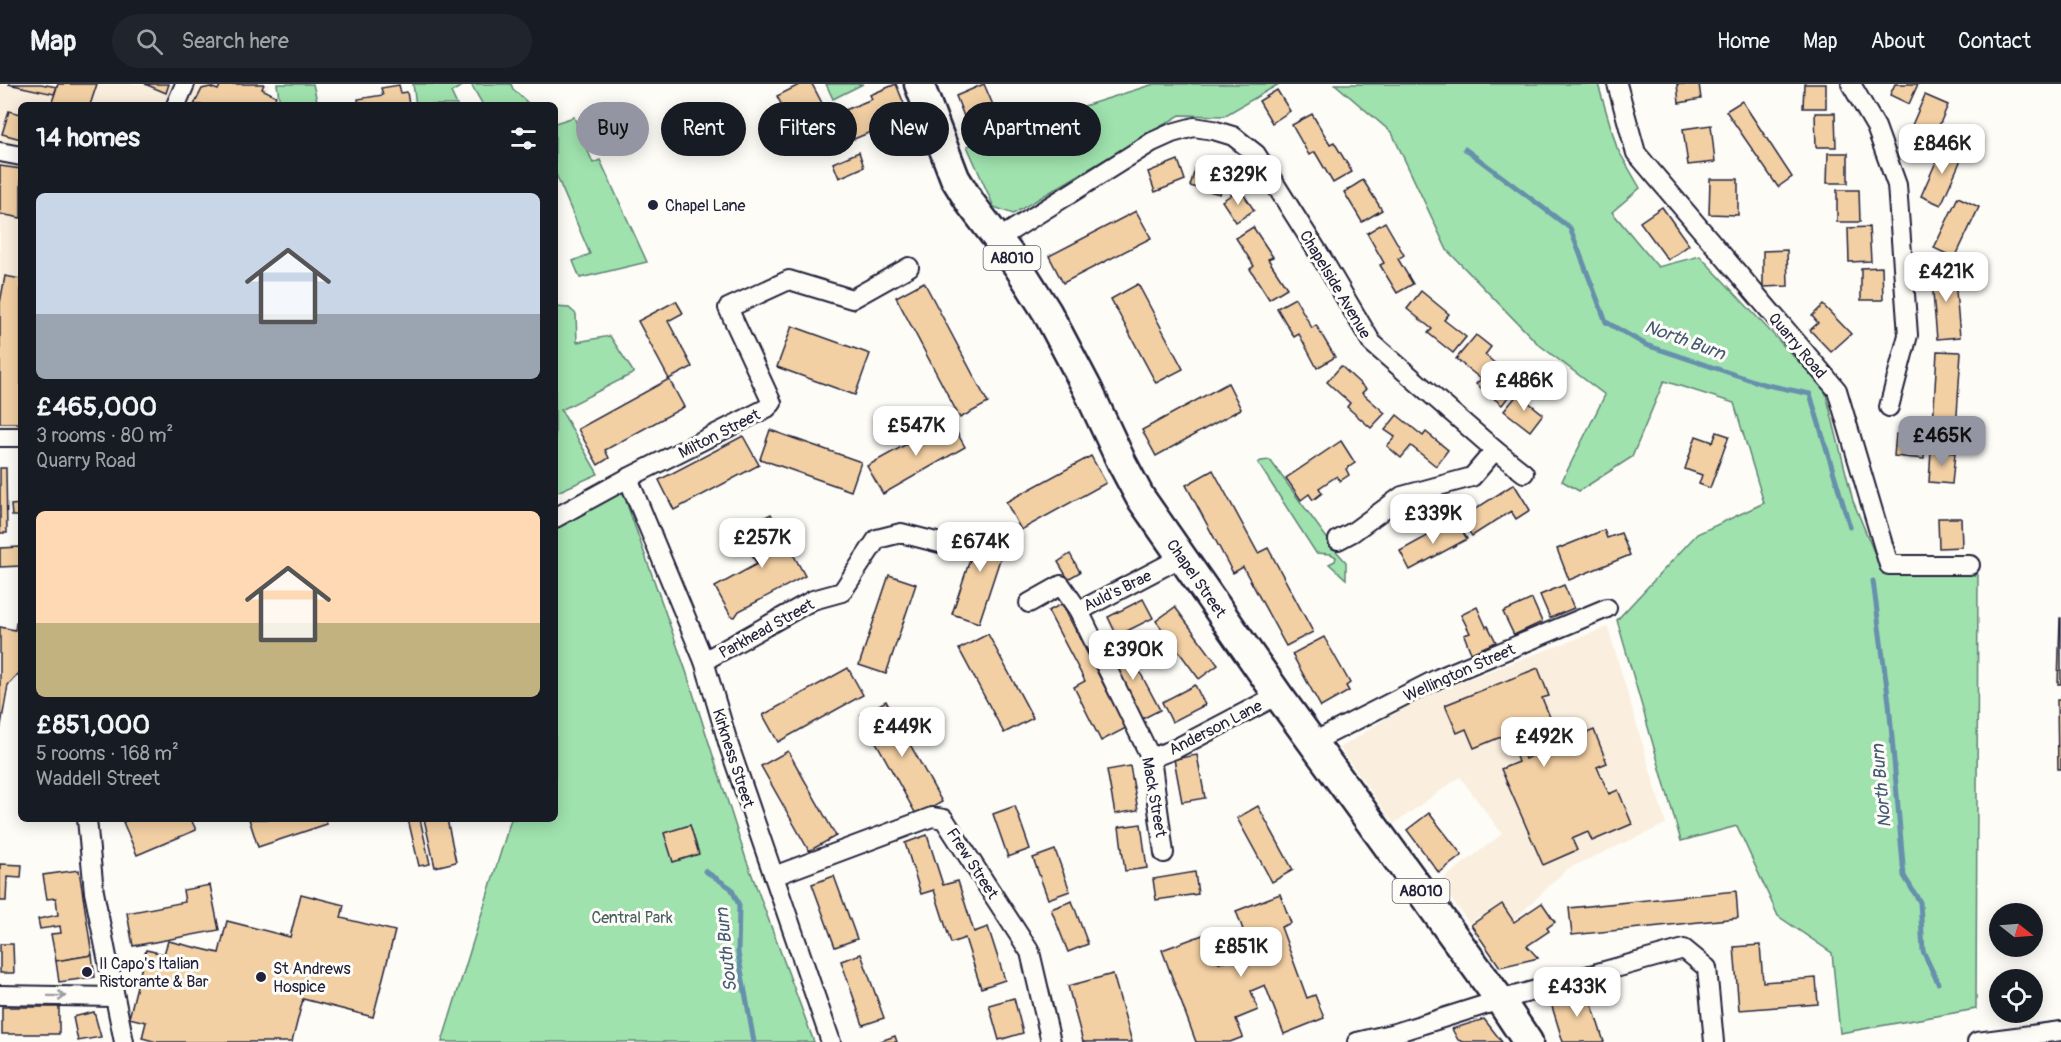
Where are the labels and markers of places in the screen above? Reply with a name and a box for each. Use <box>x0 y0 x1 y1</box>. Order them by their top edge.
pin: £846K <box>1900 124 1984 175</box>
pin: £329K <box>1196 155 1280 206</box>
place label: Chapel Lane <box>665 196 746 216</box>
marker: Chapel Lane <box>646 198 660 212</box>
pin: £421K <box>1904 252 1988 303</box>
pin: £486K <box>1482 361 1566 412</box>
pin: £547K <box>874 406 958 457</box>
pin: £465K <box>1900 416 1984 467</box>
pin: £339K <box>1391 494 1475 545</box>
pin: £257K <box>720 518 804 569</box>
pin: £674K <box>938 522 1022 573</box>
pin: £390K <box>1091 630 1175 681</box>
pin: £449K <box>860 707 944 758</box>
pin: £492K <box>1502 717 1586 768</box>
pin: £851K <box>1199 927 1283 978</box>
place label: Il Capo's Italian Ristorante & Bar <box>99 954 209 992</box>
place label: St Andrews Hospice <box>273 959 351 997</box>
marker: Il Capo's Italian Ristorante & Bar <box>80 965 94 979</box>
pin: £433K <box>1535 967 1619 1018</box>
marker: St Andrews Hospice <box>254 970 268 984</box>

